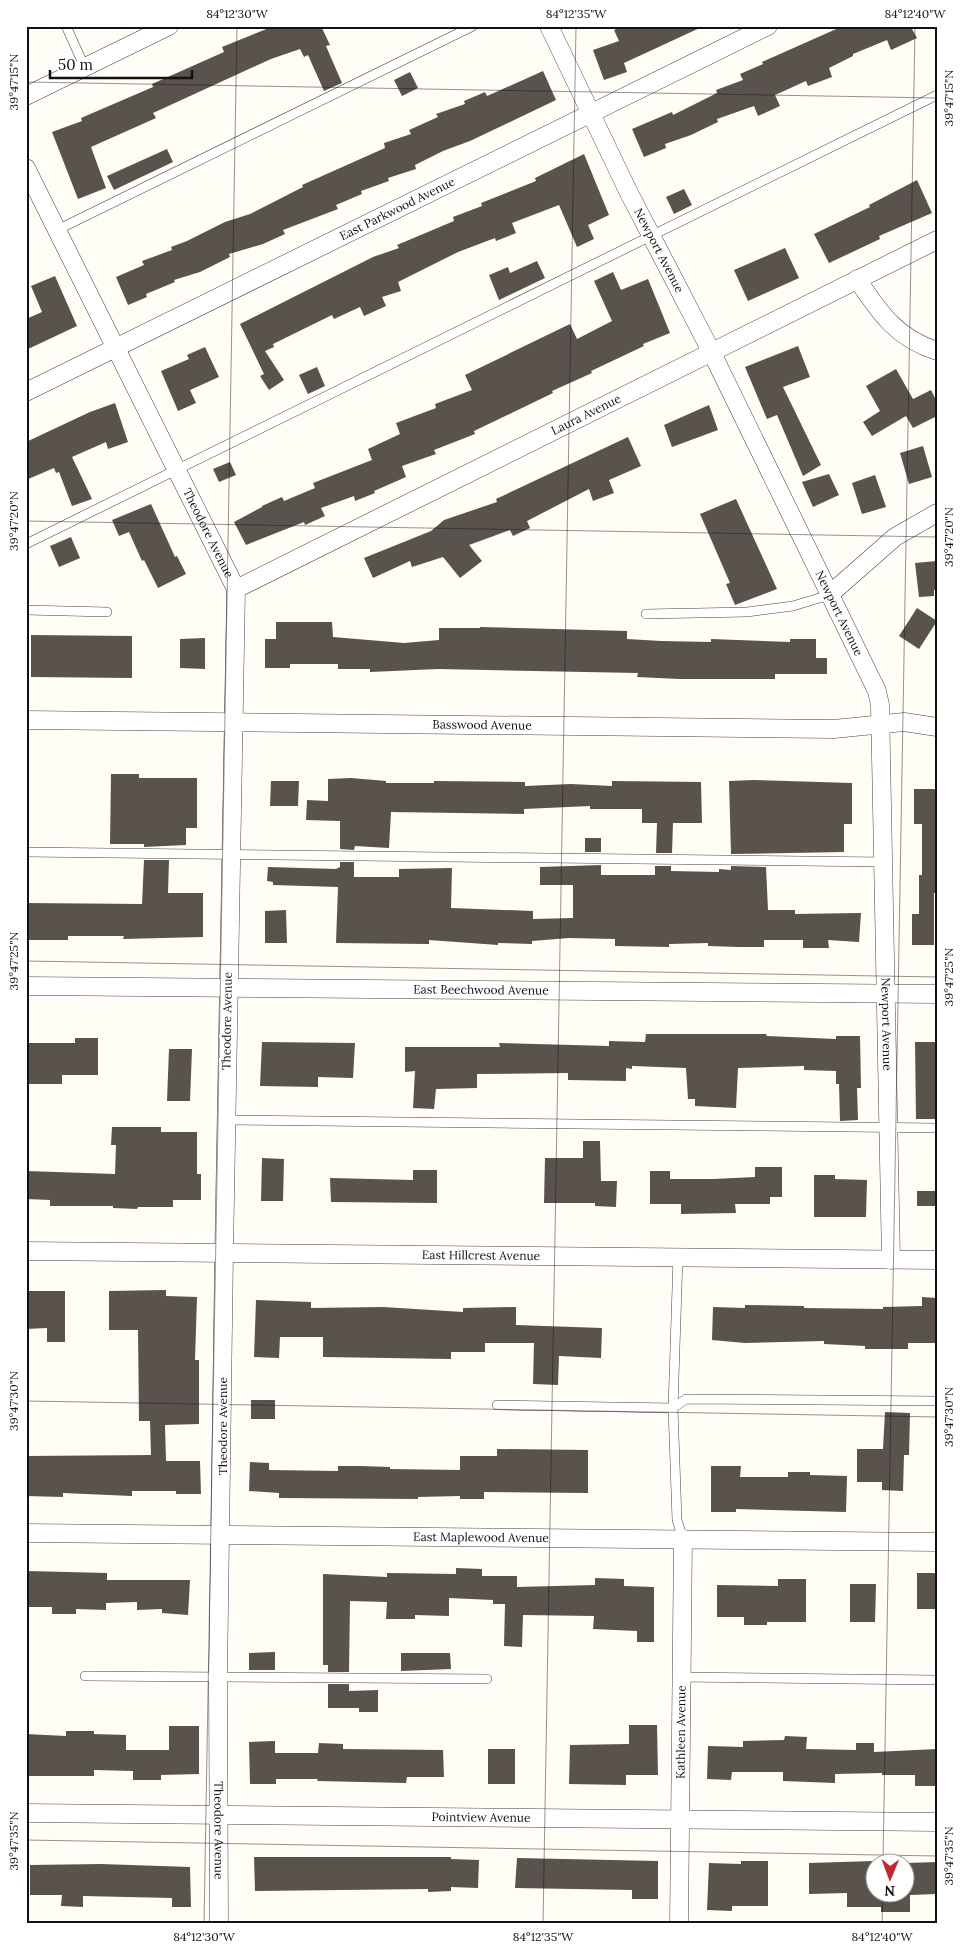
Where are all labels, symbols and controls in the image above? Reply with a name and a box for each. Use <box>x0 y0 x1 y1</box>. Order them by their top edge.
text: 84°12'30"W <box>206 6 269 21</box>
text: 84°12'35"W <box>546 6 607 21</box>
text: 84°12'40"W <box>885 6 946 21</box>
scale bar <box>50 48 192 80</box>
text: 39°47'15"N <box>6 54 21 110</box>
text: 50 m <box>58 55 93 74</box>
text: 39°47'15"N <box>941 70 956 126</box>
street label: East Parkwood Avenue <box>337 173 458 243</box>
street label: Newport Avenue <box>631 205 688 296</box>
street label: Laura Avenue <box>549 390 623 438</box>
street label: Theodore Avenue <box>180 486 237 581</box>
text: 39°47'20"N <box>6 491 21 551</box>
text: 39°47'20"N <box>941 507 956 567</box>
street label: Newport Avenue <box>812 568 867 659</box>
street label: Basswood Avenue <box>432 717 532 733</box>
text: 39°47'25"N <box>6 932 21 990</box>
text: 39°47'25"N <box>941 948 956 1006</box>
street label: Theodore Avenue <box>218 971 235 1070</box>
street label: Newport Avenue <box>878 977 895 1071</box>
street label: East Beechwood Avenue <box>413 981 549 998</box>
street label: East Hillcrest Avenue <box>422 1247 541 1263</box>
text: 39°47'30"N <box>6 1371 21 1431</box>
street label: Theodore Avenue <box>215 1376 230 1475</box>
text: 39°47'30"N <box>941 1387 956 1447</box>
street label: East Maplewood Avenue <box>413 1529 549 1545</box>
street label: Kathleen Avenue <box>673 1685 688 1779</box>
street label: Theodore Avenue <box>211 1781 227 1880</box>
street label: Pointview Avenue <box>431 1809 531 1825</box>
text: 39°47'35"N <box>6 1811 21 1871</box>
text: 39°47'35"N <box>941 1826 956 1886</box>
north arrow <box>866 1852 916 1902</box>
text: N <box>884 1882 895 1900</box>
text: 84°12'30"W <box>173 1929 236 1944</box>
text: 84°12'35"W <box>513 1929 574 1944</box>
text: 84°12'40"W <box>852 1929 913 1944</box>

